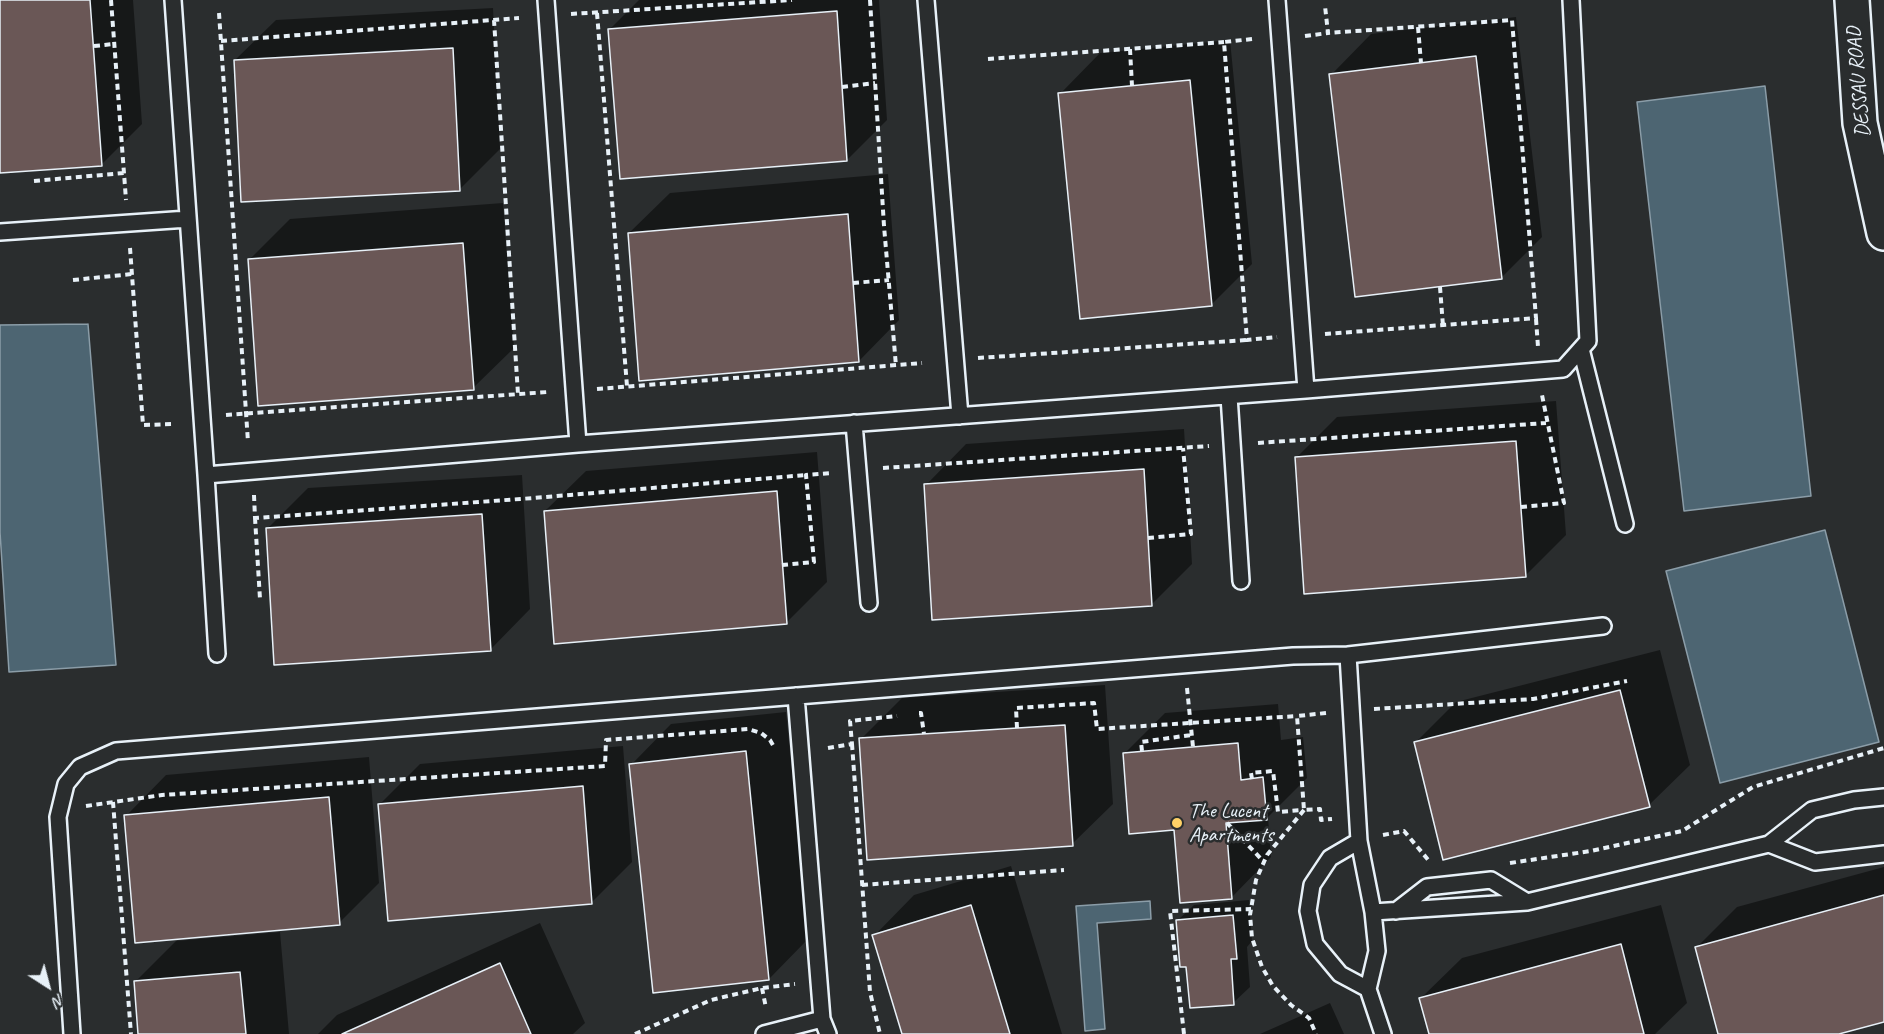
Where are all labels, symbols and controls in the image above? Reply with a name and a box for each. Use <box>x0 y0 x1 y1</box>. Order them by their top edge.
street label: DESSAU ROAD <box>1842 26 1876 138</box>
place label: The Lucent Apartments <box>1189 798 1273 848</box>
marker: The Lucent Apartments <box>1170 816 1184 830</box>
north arrow <box>18 956 78 1016</box>
text: N <box>49 990 68 1012</box>

